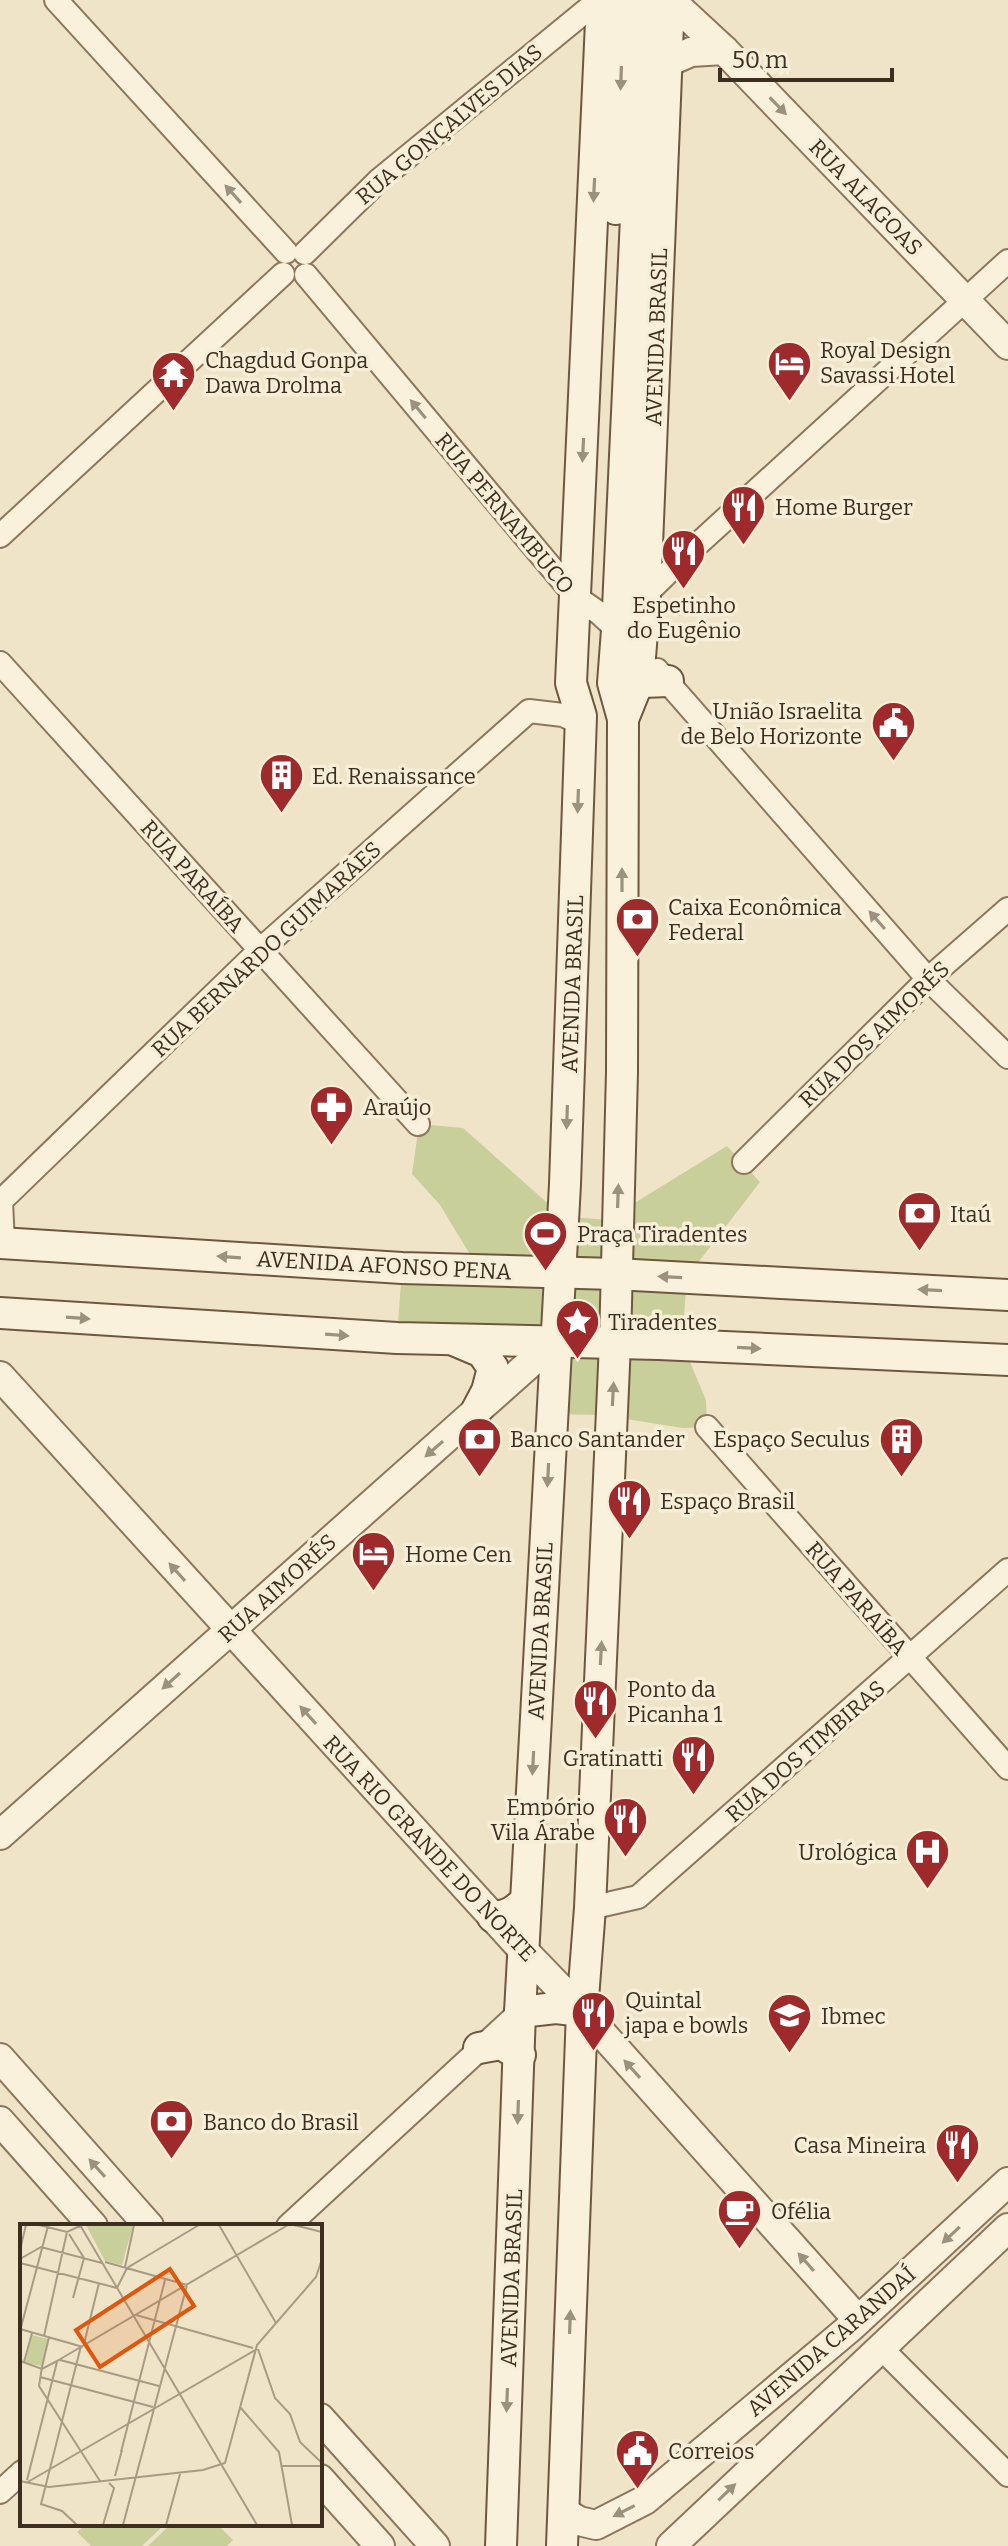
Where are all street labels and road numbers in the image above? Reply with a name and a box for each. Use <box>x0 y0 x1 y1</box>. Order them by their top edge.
street label: RUA GONÇALVES DIAS <box>351 38 548 210</box>
street label: RUA ALAGOAS <box>803 134 928 261</box>
street label: AVENIDA BRASIL <box>640 248 673 426</box>
street label: RUA PERNAMBUCO <box>429 427 580 599</box>
street label: RUA PARAÍBA <box>135 815 250 938</box>
street label: RUA BERNARDO GUIMARÃES <box>146 836 387 1063</box>
street label: AVENIDA BRASIL <box>556 895 589 1073</box>
street label: RUA DOS AIMORÉS <box>793 956 955 1113</box>
street label: AVENIDA AFONSO PENA <box>256 1245 512 1286</box>
street label: RUA AIMORÉS <box>213 1528 342 1648</box>
street label: RUA PARAÍBA <box>800 1536 914 1661</box>
street label: AVENIDA BRASIL <box>522 1542 559 1721</box>
street label: RUA DOS TIMBIRAS <box>720 1675 891 1828</box>
street label: RUA RIO GRANDE DO NORTE <box>318 1730 542 1967</box>
street label: AVENIDA BRASIL <box>495 2189 528 2367</box>
street label: AVENIDA CARANDAÍ <box>741 2261 921 2422</box>

